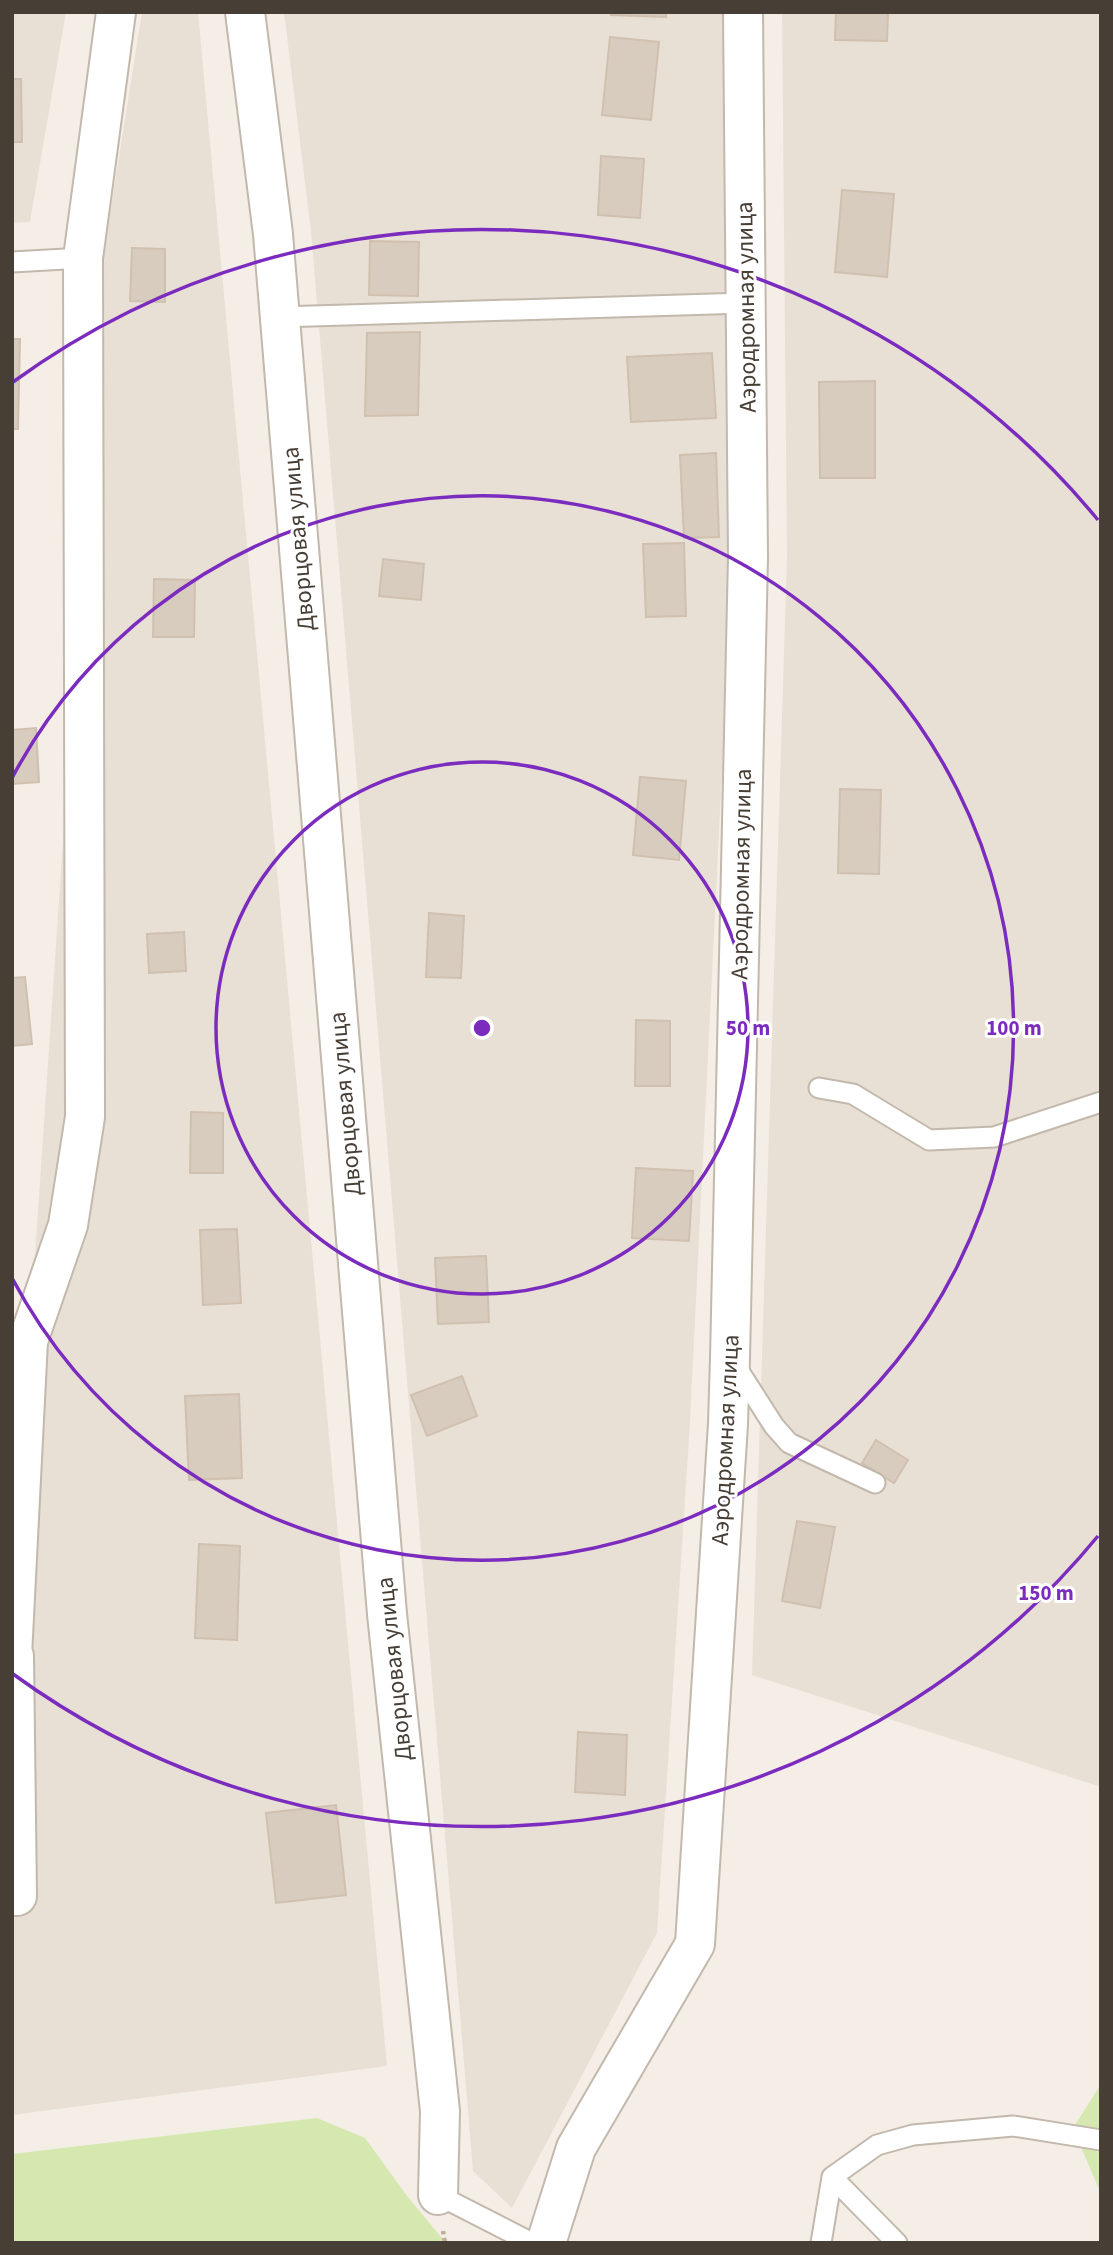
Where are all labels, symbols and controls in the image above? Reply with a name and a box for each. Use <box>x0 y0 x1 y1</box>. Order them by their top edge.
street label: Аэродромная улица <box>727 201 766 413</box>
street label: Дворцовая улица <box>273 445 324 633</box>
street label: Аэродромная улица <box>722 768 761 980</box>
street label: Дворцовая улица <box>320 1010 371 1198</box>
text: 50 m <box>726 1013 770 1043</box>
text: 100 m <box>986 1013 1042 1043</box>
centre of rings <box>470 1016 494 1040</box>
street label: Аэродромная улица <box>702 1334 749 1546</box>
street label: Дворцовая улица <box>367 1575 422 1763</box>
text: 150 m <box>1018 1578 1074 1608</box>

